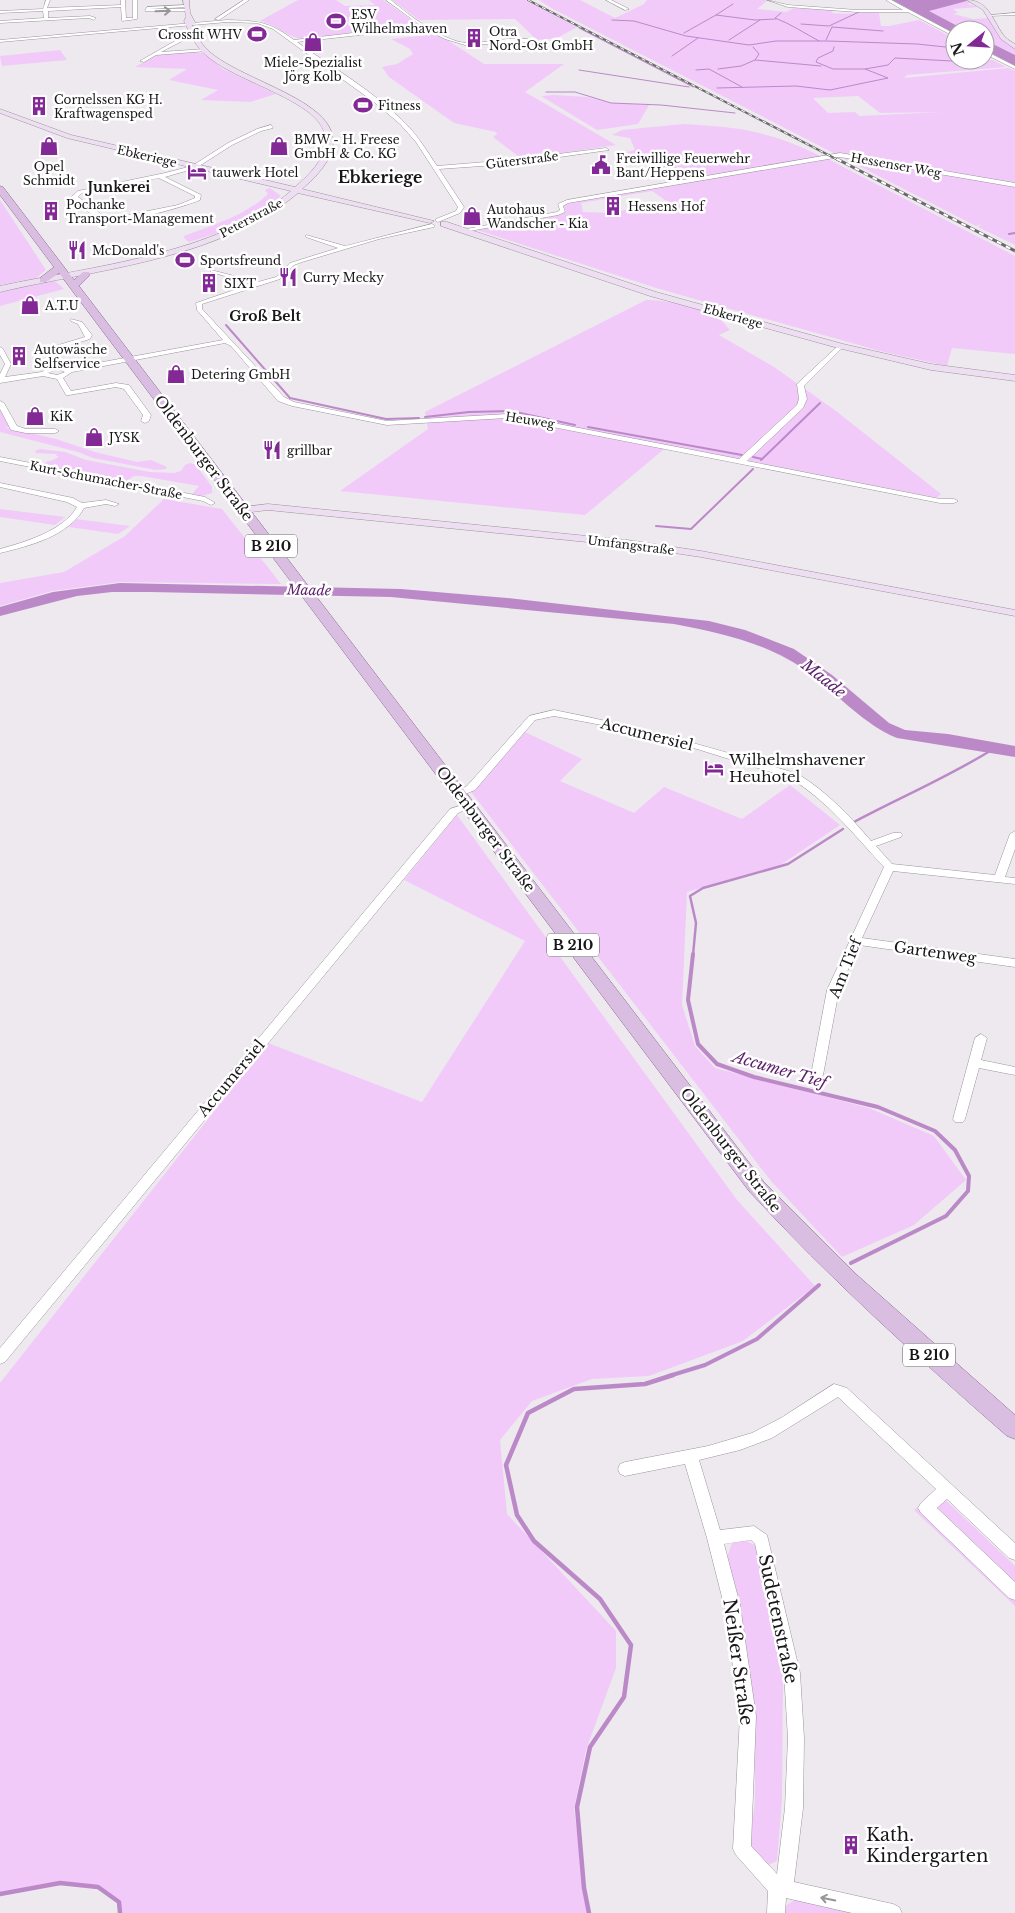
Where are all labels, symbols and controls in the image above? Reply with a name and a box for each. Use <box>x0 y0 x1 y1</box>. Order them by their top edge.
one-way arrow <box>155 6 171 15</box>
place label: ESV Wilhelmshaven <box>350 7 447 36</box>
sports icon: ESV Wilhelmshaven <box>325 10 347 32</box>
north arrow <box>945 20 995 70</box>
sports icon: Crossfit WHV <box>246 23 268 45</box>
place label: Otra Nord-Ost GmbH <box>489 24 593 53</box>
place label: Crossfit WHV <box>158 27 243 42</box>
building icon: Otra Nord-Ost GmbH <box>463 27 485 49</box>
shop icon: Miele-Spezialist Jörg Kolb <box>302 31 324 53</box>
text: N <box>947 40 968 58</box>
place label: Miele-Spezialist Jörg Kolb <box>264 55 363 84</box>
place label: Cornelssen KG H. Kraftwagensped <box>54 92 162 121</box>
sports icon: Fitness <box>352 94 374 116</box>
building icon: Cornelssen KG H. Kraftwagensped <box>28 95 50 117</box>
place label: Fitness <box>378 98 421 113</box>
place label: BMW - H. Freese GmbH & Co. KG <box>294 132 400 161</box>
shop icon: Opel Schmidt <box>38 135 60 157</box>
shop icon: BMW - H. Freese GmbH & Co. KG <box>268 135 290 157</box>
street label: Ebkeriege <box>116 142 179 170</box>
street label: Güterstraße <box>485 148 559 172</box>
street label: Hessenser Weg <box>850 150 943 180</box>
place label: Freiwillige Feuerwehr Bant/Heppens <box>616 151 750 180</box>
public building icon: Freiwillige Feuerwehr Bant/Heppens <box>590 154 612 176</box>
place label: Opel Schmidt <box>23 159 75 188</box>
hotel icon: tauwerk Hotel <box>186 161 208 183</box>
place label: tauwerk Hotel <box>212 165 299 180</box>
district label: Ebkeriege <box>338 167 422 187</box>
district label: Junkerei <box>85 178 150 196</box>
street label: Peterstraße <box>217 195 285 241</box>
building icon: Hessens Hof <box>602 195 624 217</box>
place label: Pochanke Transport-Management <box>66 197 214 226</box>
place label: Hessens Hof <box>628 199 706 214</box>
building icon: Pochanke Transport-Management <box>40 200 62 222</box>
place label: Autohaus Wandscher - Kia <box>486 202 588 231</box>
shop icon: Autohaus Wandscher - Kia <box>461 205 483 227</box>
restaurant icon: McDonald's <box>66 239 88 261</box>
place label: McDonald's <box>92 243 164 258</box>
sports icon: Sportsfreund <box>174 249 196 271</box>
place label: Sportsfreund <box>200 253 281 268</box>
restaurant icon: Curry Mecky <box>277 266 299 288</box>
place label: Curry Mecky <box>303 270 384 285</box>
building icon: SIXT <box>198 272 220 294</box>
place label: SIXT <box>224 276 257 291</box>
shop icon: A.T.U <box>19 294 41 316</box>
place label: A.T.U <box>44 298 79 313</box>
street label: Ebkeriege <box>702 300 765 332</box>
district label: Groß Belt <box>229 307 302 325</box>
place label: Autowäsche Selfservice <box>33 342 107 371</box>
building icon: Autowäsche Selfservice <box>8 345 30 367</box>
shop icon: Detering GmbH <box>165 363 187 385</box>
place label: Detering GmbH <box>191 367 290 382</box>
street label: Oldenburger Straße <box>150 391 258 525</box>
shop icon: KiK <box>24 405 46 427</box>
place label: KiK <box>50 409 73 424</box>
street label: Heuweg <box>504 409 557 431</box>
shop icon: JYSK <box>83 426 105 448</box>
place label: JYSK <box>107 430 140 445</box>
restaurant icon: grillbar <box>261 439 283 461</box>
place label: grillbar <box>287 443 332 458</box>
street label: Kurt-Schumacher-Straße <box>28 458 184 502</box>
street label: Umfangstraße <box>587 532 675 558</box>
road number: B 210 <box>245 534 297 558</box>
water label: Maade <box>286 581 332 599</box>
water label: Maade <box>797 654 851 702</box>
street label: Accumersiel <box>598 713 695 755</box>
place label: Wilhelmshavener Heuhotel <box>728 750 866 786</box>
hotel icon: Wilhelmshavener Heuhotel <box>703 757 725 779</box>
street label: Oldenburger Straße <box>432 762 540 896</box>
road number: B 210 <box>547 934 599 956</box>
street label: Am Tief <box>824 934 866 1002</box>
street label: Gartenweg <box>893 937 978 967</box>
street label: Accumersiel <box>193 1036 269 1121</box>
water label: Accumer Tief <box>729 1045 833 1093</box>
street label: Oldenburger Straße <box>676 1084 786 1216</box>
road number: B 210 <box>903 1344 955 1366</box>
street label: Sudetenstraße <box>754 1552 802 1686</box>
street label: Neißer Straße <box>718 1597 758 1727</box>
place label: Kath. Kindergarten <box>866 1824 988 1867</box>
building icon: Kath. Kindergarten <box>840 1834 862 1856</box>
one-way arrow <box>820 1894 836 1903</box>

